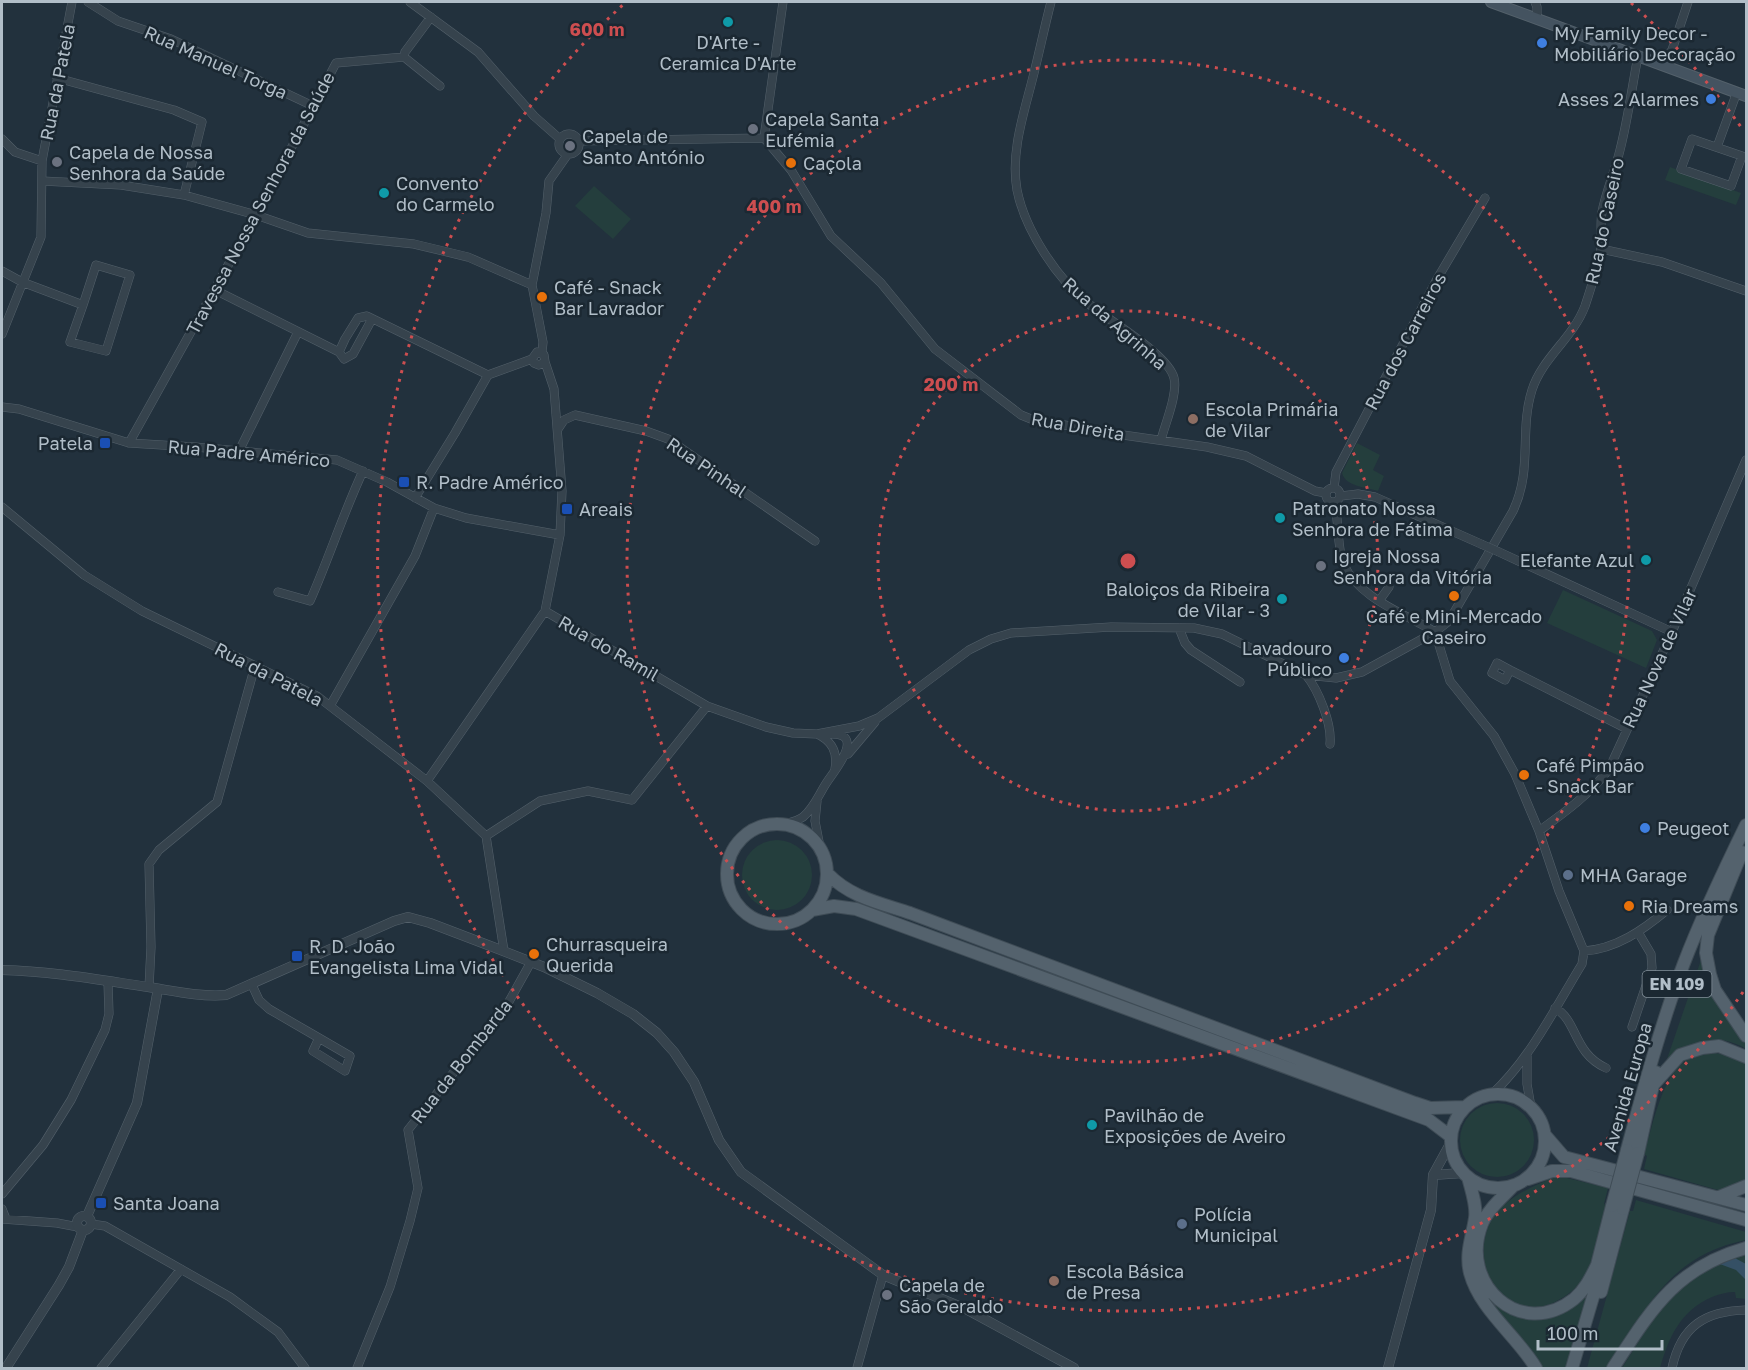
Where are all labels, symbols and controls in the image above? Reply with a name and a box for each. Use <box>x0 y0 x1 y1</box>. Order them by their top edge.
marker: D'Arte - Ceramica D'Arte <box>721 15 735 29</box>
text: 600 m <box>569 18 625 40</box>
street label: Rua Manuel Torga <box>141 21 291 103</box>
street label: Rua da Patela <box>35 22 79 142</box>
place label: My Family Decor - Mobiliário Decoração <box>1554 22 1736 65</box>
place label: D'Arte - Ceramica D'Arte <box>659 31 797 74</box>
marker: My Family Decor - Mobiliário Decoração <box>1535 36 1549 50</box>
street label: Travessa Nossa Senhora da Saúde <box>181 68 339 338</box>
place label: Asses 2 Alarmes <box>1558 88 1699 110</box>
marker: Asses 2 Alarmes <box>1704 92 1718 106</box>
place label: Capela Santa Eufémia <box>765 108 879 151</box>
marker: Capela Santa Eufémia <box>746 122 760 136</box>
place label: Capela de Santo António <box>582 125 705 168</box>
marker: Capela de Santo António <box>563 139 577 153</box>
place label: Capela de Nossa Senhora da Saúde <box>69 141 225 184</box>
place label: Caçola <box>803 152 862 174</box>
marker: Capela de Nossa Senhora da Saúde <box>50 155 64 169</box>
marker: Caçola <box>784 156 798 170</box>
street label: Rua do Caseiro <box>1580 156 1628 286</box>
place label: Convento do Carmelo <box>396 172 495 215</box>
marker: Convento do Carmelo <box>377 186 391 200</box>
text: 400 m <box>747 195 801 217</box>
street label: Rua dos Carreiros <box>1360 269 1450 413</box>
street label: Rua da Agrinha <box>1059 272 1171 374</box>
place label: Café - Snack Bar Lavrador <box>554 276 664 319</box>
marker: Café - Snack Bar Lavrador <box>535 290 549 304</box>
text: 200 m <box>924 373 978 395</box>
place label: Escola Primária de Vilar <box>1205 398 1338 441</box>
street label: Rua Direita <box>1030 407 1126 445</box>
marker: Escola Primária de Vilar <box>1186 412 1200 426</box>
place label: Patela <box>38 432 93 454</box>
street label: Rua Pinhal <box>663 432 752 502</box>
street label: Rua Padre Américo <box>167 435 331 471</box>
marker: Patela <box>98 436 112 450</box>
place label: R. Padre Américo <box>416 471 564 493</box>
marker: R. Padre Américo <box>397 475 411 489</box>
place label: Patronato Nossa Senhora de Fátima <box>1292 497 1453 540</box>
place label: Areais <box>579 498 633 520</box>
marker: Areais <box>560 502 574 516</box>
marker: Patronato Nossa Senhora de Fátima <box>1273 511 1287 525</box>
place label: Igreja Nossa Senhora da Vitória <box>1333 545 1492 588</box>
place label: Elefante Azul <box>1520 549 1634 571</box>
centre of rings <box>1118 551 1138 571</box>
marker: Elefante Azul <box>1639 553 1653 567</box>
marker: Igreja Nossa Senhora da Vitória <box>1314 559 1328 573</box>
place label: Baloiços da Ribeira de Vilar - 3 <box>1106 578 1270 621</box>
street label: Rua Nova de Vilar <box>1617 585 1701 731</box>
marker: Café e Mini-Mercado Caseiro <box>1447 589 1461 603</box>
marker: Baloiços da Ribeira de Vilar - 3 <box>1275 592 1289 606</box>
place label: Café e Mini-Mercado Caseiro <box>1366 605 1542 648</box>
street label: Rua do Ramil <box>555 610 663 686</box>
street label: Rua da Patela <box>211 637 327 711</box>
place label: Lavadouro Público <box>1242 637 1332 680</box>
marker: Lavadouro Público <box>1337 651 1351 665</box>
place label: Café Pimpão - Snack Bar <box>1536 754 1644 797</box>
marker: Café Pimpão - Snack Bar <box>1517 768 1531 782</box>
place label: Peugeot <box>1657 817 1729 839</box>
marker: Peugeot <box>1638 821 1652 835</box>
place label: MHA Garage <box>1580 864 1687 886</box>
marker: MHA Garage <box>1561 868 1575 882</box>
place label: Ria Dreams <box>1641 895 1738 917</box>
marker: Ria Dreams <box>1622 899 1636 913</box>
place label: Churrasqueira Querida <box>546 933 668 976</box>
place label: R. D. João Evangelista Lima Vidal <box>309 935 504 978</box>
marker: Churrasqueira Querida <box>527 947 541 961</box>
marker: R. D. João Evangelista Lima Vidal <box>290 949 304 963</box>
road number: EN 109 <box>1642 971 1712 997</box>
street label: Rua da Bombarda <box>406 995 516 1127</box>
street label: Avenida Europa <box>1598 1020 1656 1154</box>
place label: Pavilhão de Exposições de Aveiro <box>1104 1104 1286 1147</box>
marker: Pavilhão de Exposições de Aveiro <box>1085 1118 1099 1132</box>
place label: Santa Joana <box>113 1192 220 1214</box>
marker: Santa Joana <box>94 1196 108 1210</box>
place label: Polícia Municipal <box>1194 1203 1278 1246</box>
marker: Polícia Municipal <box>1175 1217 1189 1231</box>
place label: Escola Básica de Presa <box>1066 1260 1184 1303</box>
place label: Capela de São Geraldo <box>899 1274 1004 1317</box>
marker: Escola Básica de Presa <box>1047 1274 1061 1288</box>
marker: Capela de São Geraldo <box>880 1288 894 1302</box>
scale bar <box>1538 1313 1662 1351</box>
text: 100 m <box>1547 1322 1598 1344</box>

